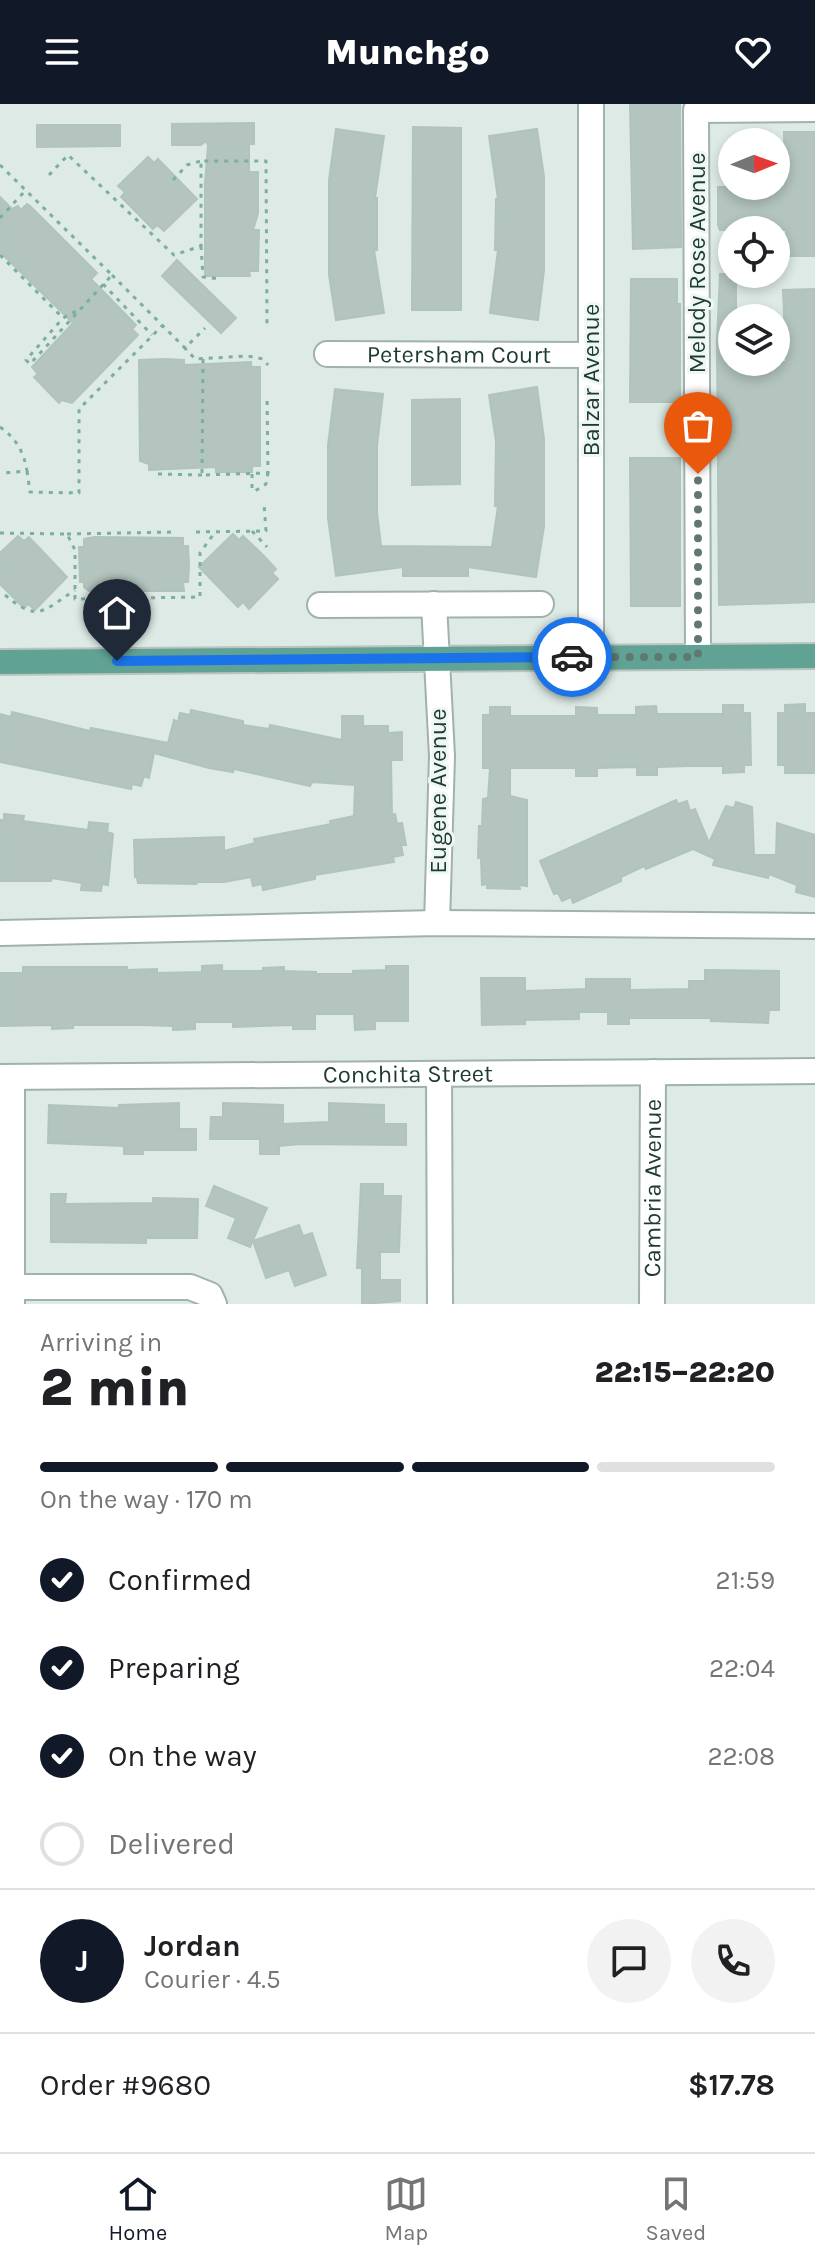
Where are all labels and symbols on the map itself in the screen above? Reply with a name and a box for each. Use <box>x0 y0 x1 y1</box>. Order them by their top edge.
north arrow <box>718 128 790 200</box>
street label: Melody Rose Avenue <box>683 152 711 374</box>
street label: Balzar Avenue <box>577 304 605 456</box>
street label: Petersham Court <box>367 340 551 369</box>
pin <box>664 392 732 474</box>
pin <box>83 579 151 661</box>
courier <box>532 617 612 697</box>
street label: Eugene Avenue <box>424 708 452 874</box>
street label: Conchita Street <box>323 1059 493 1089</box>
street label: Cambria Avenue <box>638 1099 667 1277</box>

